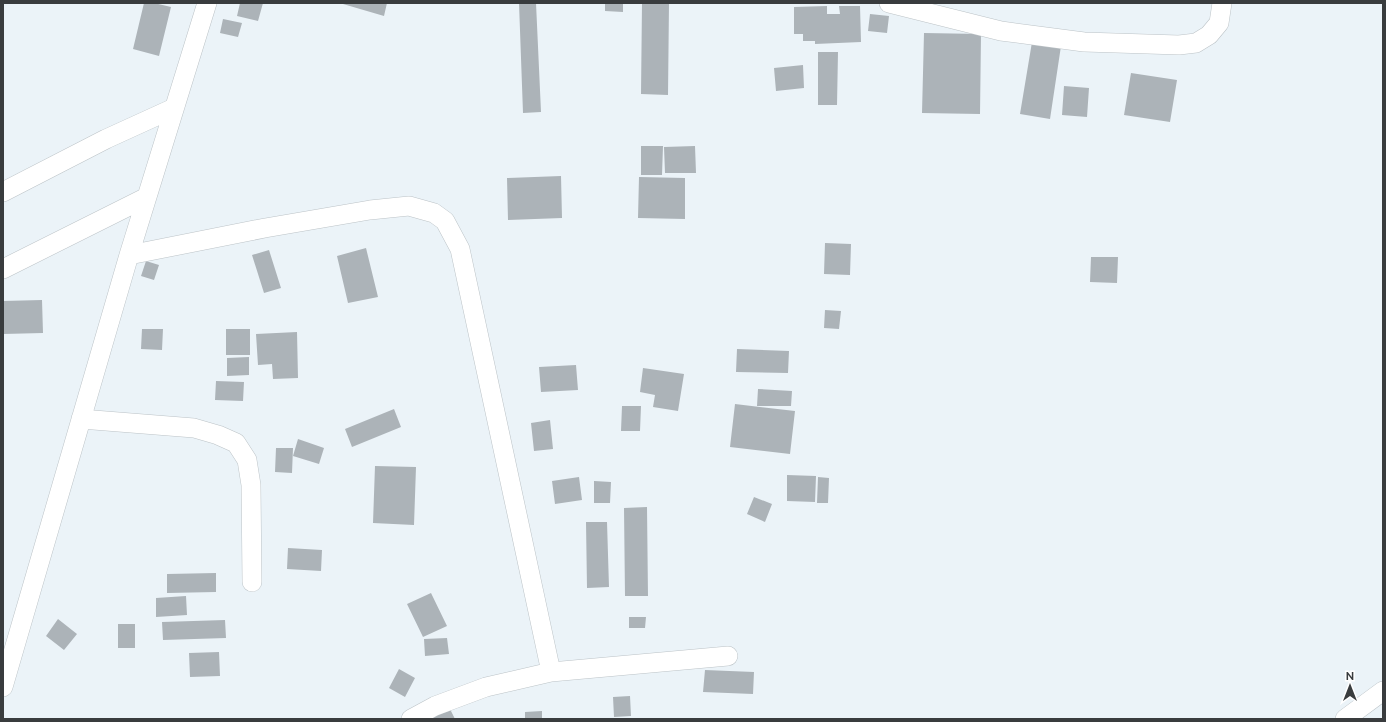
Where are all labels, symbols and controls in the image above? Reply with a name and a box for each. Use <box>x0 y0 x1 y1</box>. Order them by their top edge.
north arrow <box>1330 666 1370 706</box>
text: N <box>1346 670 1354 683</box>

